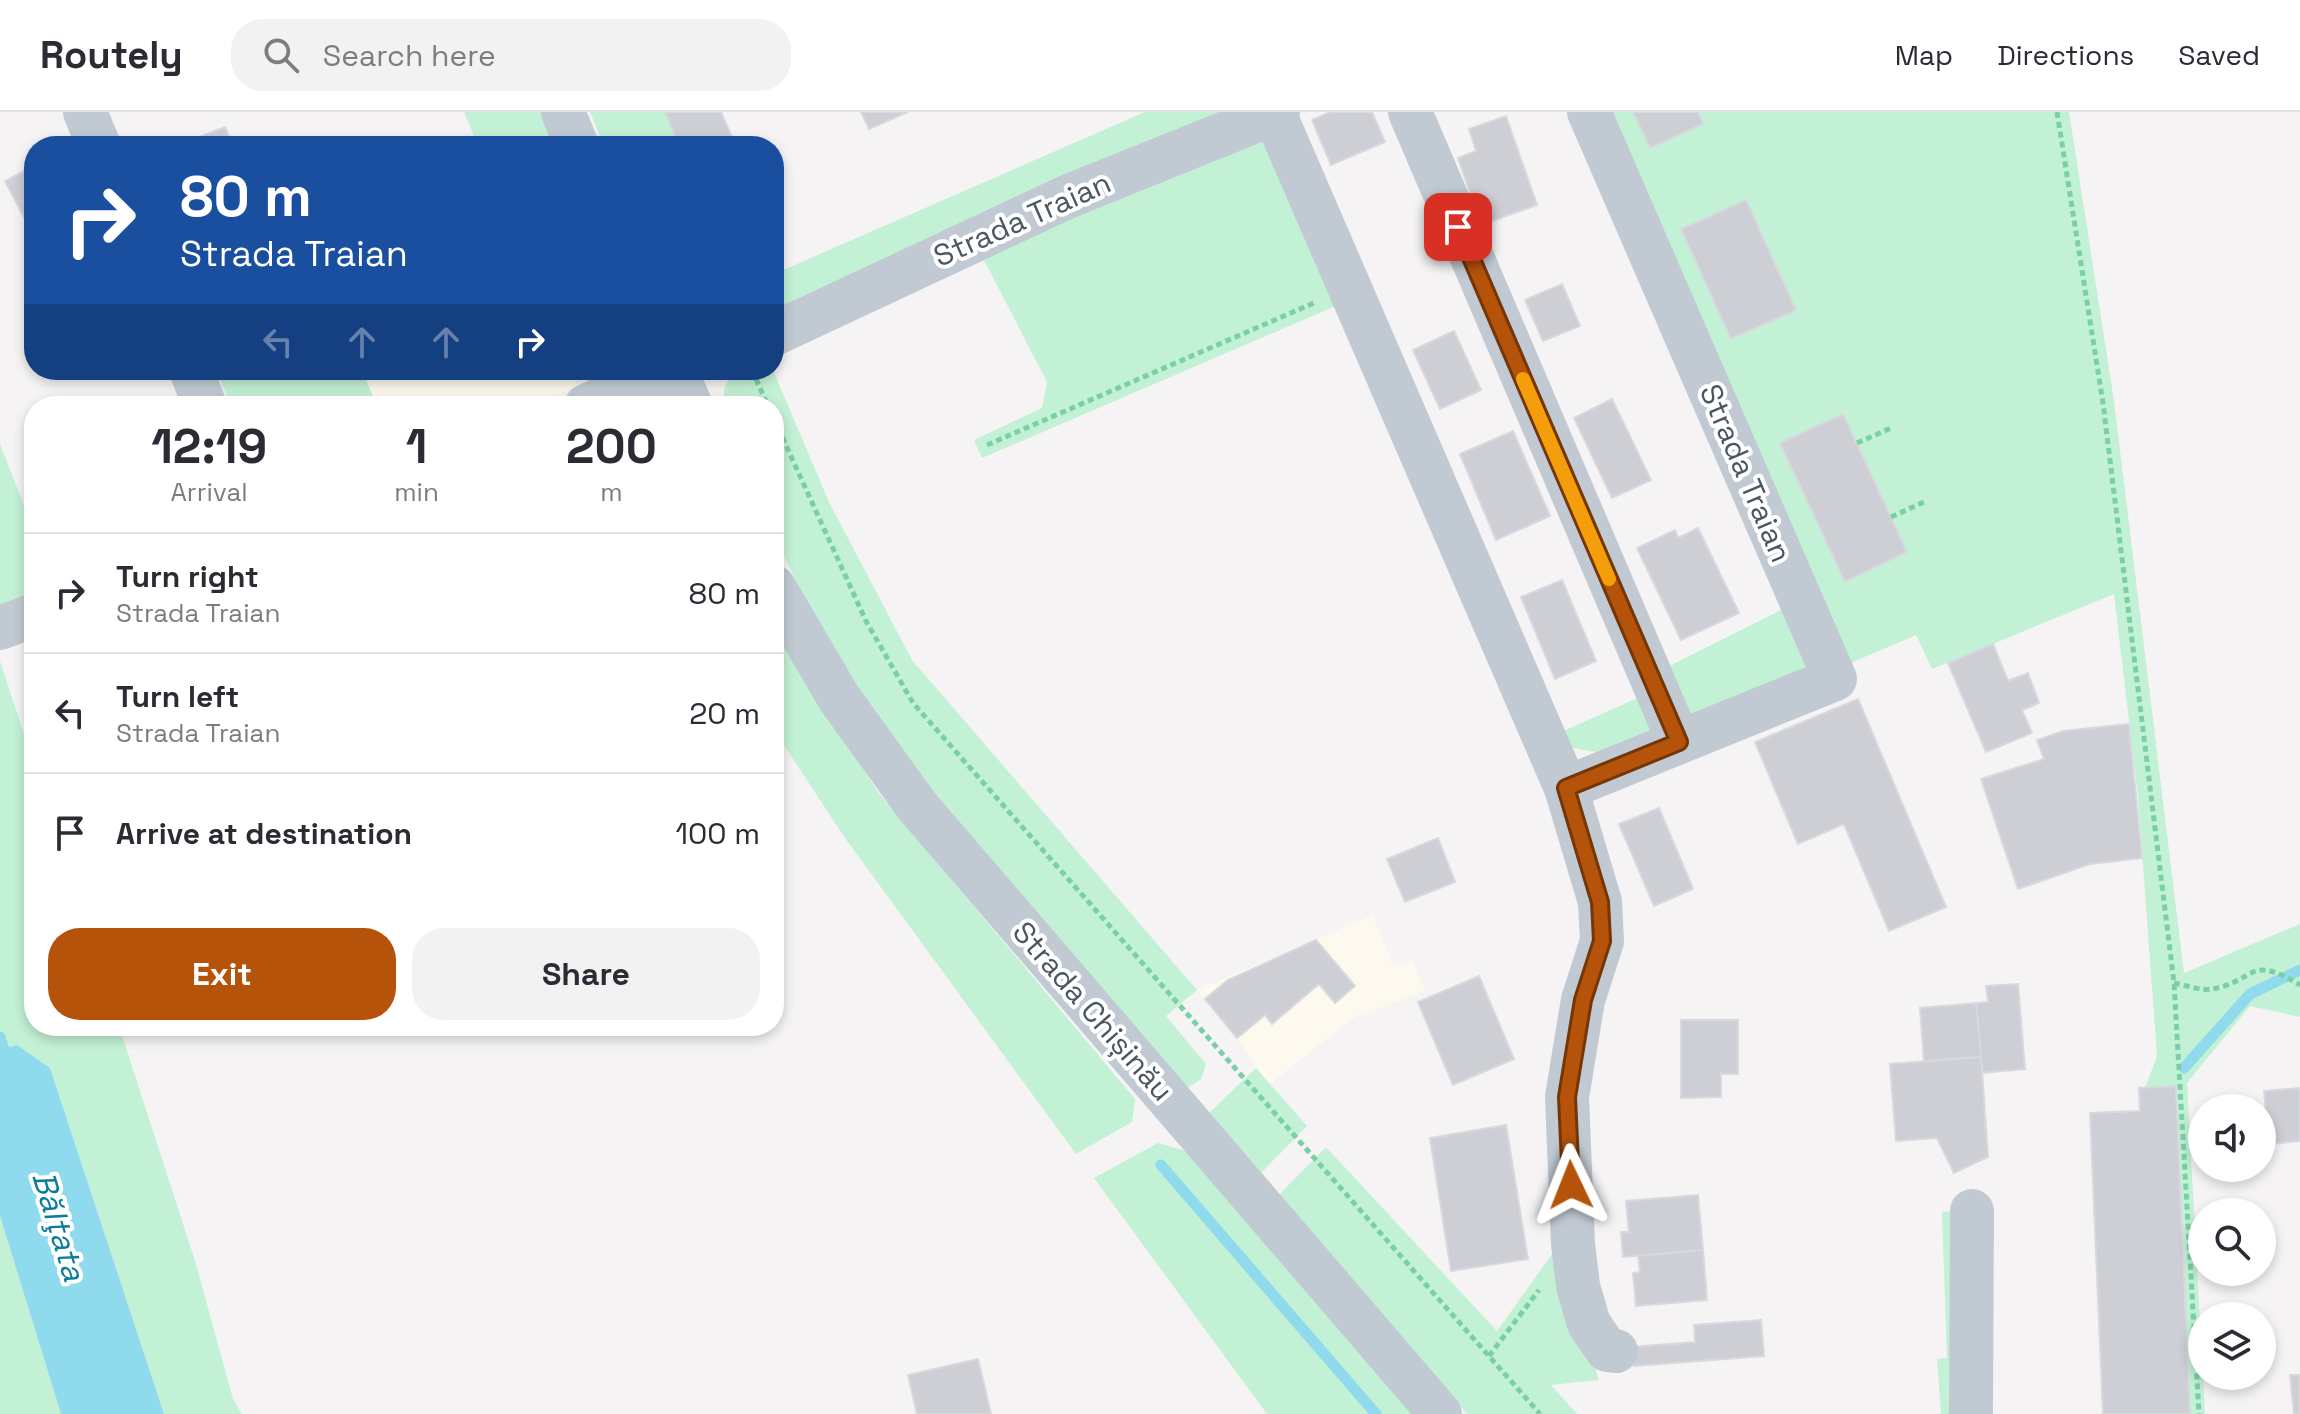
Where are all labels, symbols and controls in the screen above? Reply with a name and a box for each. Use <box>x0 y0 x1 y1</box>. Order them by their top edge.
search box <box>231 19 791 91</box>
text: Routely <box>40 31 183 79</box>
icon: search <box>259 33 303 77</box>
text: Search here <box>323 36 496 75</box>
text: Map <box>1895 37 1953 73</box>
text: Directions <box>1997 37 2134 73</box>
text: Saved <box>2178 37 2260 73</box>
text: 80 m <box>180 161 312 232</box>
street label: Strada Traian <box>927 163 1117 275</box>
icon: right <box>48 168 152 272</box>
pin <box>1424 193 1492 261</box>
icon: arrive <box>1436 205 1480 249</box>
text: Strada Traian <box>180 231 408 277</box>
icon: left <box>256 320 300 364</box>
icon: ahead <box>340 320 384 364</box>
icon: ahead <box>424 320 468 364</box>
icon: right <box>508 320 552 364</box>
street label: Strada Traian <box>1691 378 1801 568</box>
text: 12:19 <box>151 416 267 477</box>
text: 1 <box>406 416 427 477</box>
text: 200 <box>566 416 657 477</box>
text: Arrival <box>170 475 248 509</box>
text: min <box>394 475 439 509</box>
text: m <box>600 475 623 509</box>
text: Turn right <box>116 557 259 596</box>
icon: right <box>48 571 92 615</box>
text: 80 m <box>689 574 760 613</box>
text: Strada Traian <box>116 596 280 630</box>
text: Turn left <box>116 677 239 716</box>
icon: left <box>48 691 92 735</box>
text: 20 m <box>689 694 760 733</box>
text: Strada Traian <box>116 716 280 750</box>
icon: arrive <box>48 811 92 855</box>
text: Arrive at destination <box>116 814 412 853</box>
text: 100 m <box>675 814 760 853</box>
street label: Strada Chișinău <box>1004 913 1182 1109</box>
button: Exit <box>48 928 396 1020</box>
button: Share <box>412 928 760 1020</box>
map controls <box>2188 1094 2276 1390</box>
button: sound <box>2188 1094 2276 1182</box>
position arrow <box>1529 1143 1613 1227</box>
water label: Bălţata <box>23 1166 95 1286</box>
button: search <box>2188 1198 2276 1286</box>
button: layers <box>2188 1302 2276 1390</box>

